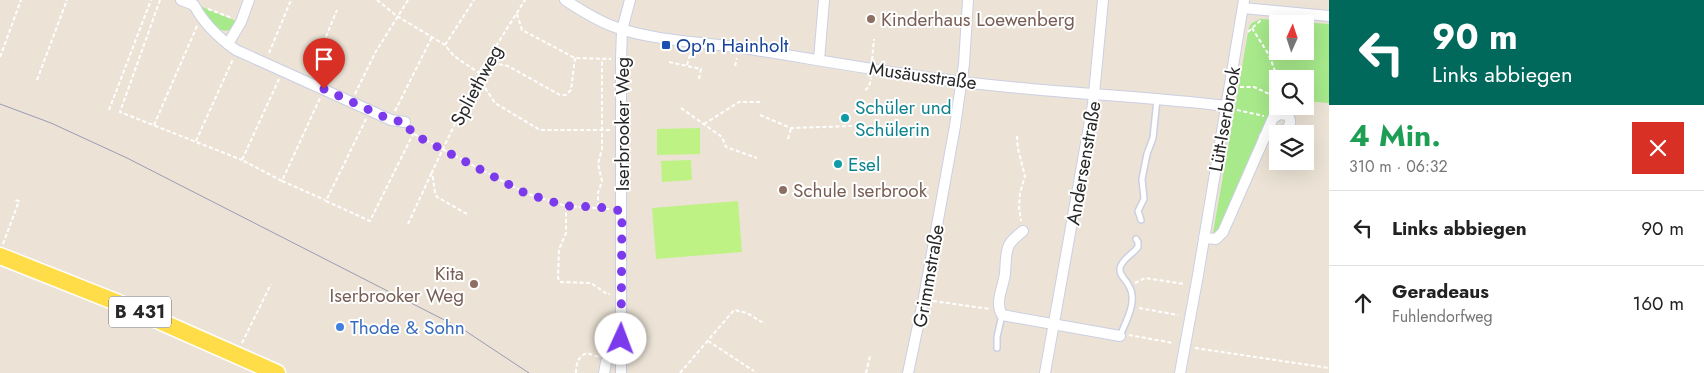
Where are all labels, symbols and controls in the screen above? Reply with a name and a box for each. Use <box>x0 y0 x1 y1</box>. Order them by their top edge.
place label: Kinderhaus Loewenberg <box>881 6 1075 33</box>
text: 90 m <box>1432 12 1518 62</box>
marker: Kinderhaus Loewenberg <box>865 13 877 25</box>
north arrow <box>1269 15 1314 60</box>
map controls <box>1269 15 1314 170</box>
icon: left <box>1349 20 1414 85</box>
place label: Op'n Hainholt <box>676 32 789 59</box>
pin <box>303 38 345 89</box>
marker: Op'n Hainholt <box>660 39 672 51</box>
street label: Spliethweg <box>444 40 509 130</box>
icon: arrive <box>310 45 338 73</box>
street label: Musäusstraße <box>867 55 979 96</box>
street label: Iserbrooker Weg <box>609 57 636 191</box>
text: Links abbiegen <box>1432 58 1572 90</box>
street label: Lütt-Iserbrook <box>1202 64 1247 174</box>
button: search <box>1269 70 1314 115</box>
place label: Schüler und Schülerin <box>855 94 952 143</box>
street label: Andersenstraße <box>1059 99 1108 227</box>
marker: Schüler und Schülerin <box>839 112 851 124</box>
text: 4 Min. <box>1349 114 1441 157</box>
button: close <box>1632 122 1684 174</box>
button: layers <box>1269 125 1314 170</box>
place label: Esel <box>848 151 880 178</box>
text: 310 m · 06:32 <box>1349 155 1448 178</box>
marker: Esel <box>832 158 844 170</box>
place label: Schule Iserbrook <box>793 177 928 204</box>
marker: Schule Iserbrook <box>777 184 789 196</box>
icon: left <box>1349 214 1377 242</box>
text: Links abbiegen <box>1392 215 1527 242</box>
text: 90 m <box>1641 215 1684 242</box>
street label: Grimmstraße <box>906 222 951 330</box>
place label: Kita Iserbrooker Weg <box>330 260 464 309</box>
marker: Kita Iserbrooker Weg <box>468 278 480 290</box>
text: Geradeaus <box>1392 278 1489 305</box>
icon: ahead <box>1349 289 1377 317</box>
text: 160 m <box>1633 290 1684 317</box>
road number: B 431 <box>109 296 171 328</box>
text: Fuhlendorfweg <box>1392 305 1493 328</box>
position arrow <box>594 312 646 364</box>
place label: Thode & Sohn <box>350 314 465 341</box>
marker: Thode & Sohn <box>334 321 346 333</box>

